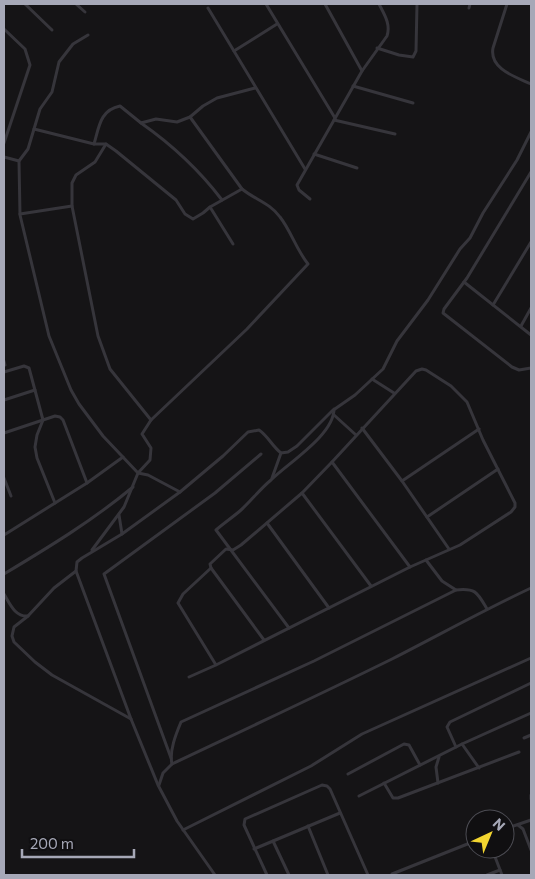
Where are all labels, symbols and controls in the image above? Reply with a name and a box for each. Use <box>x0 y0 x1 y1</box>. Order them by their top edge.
north arrow <box>465 809 515 859</box>
text: N <box>490 815 509 834</box>
scale bar <box>22 826 135 858</box>
text: 200 m <box>30 834 74 852</box>

